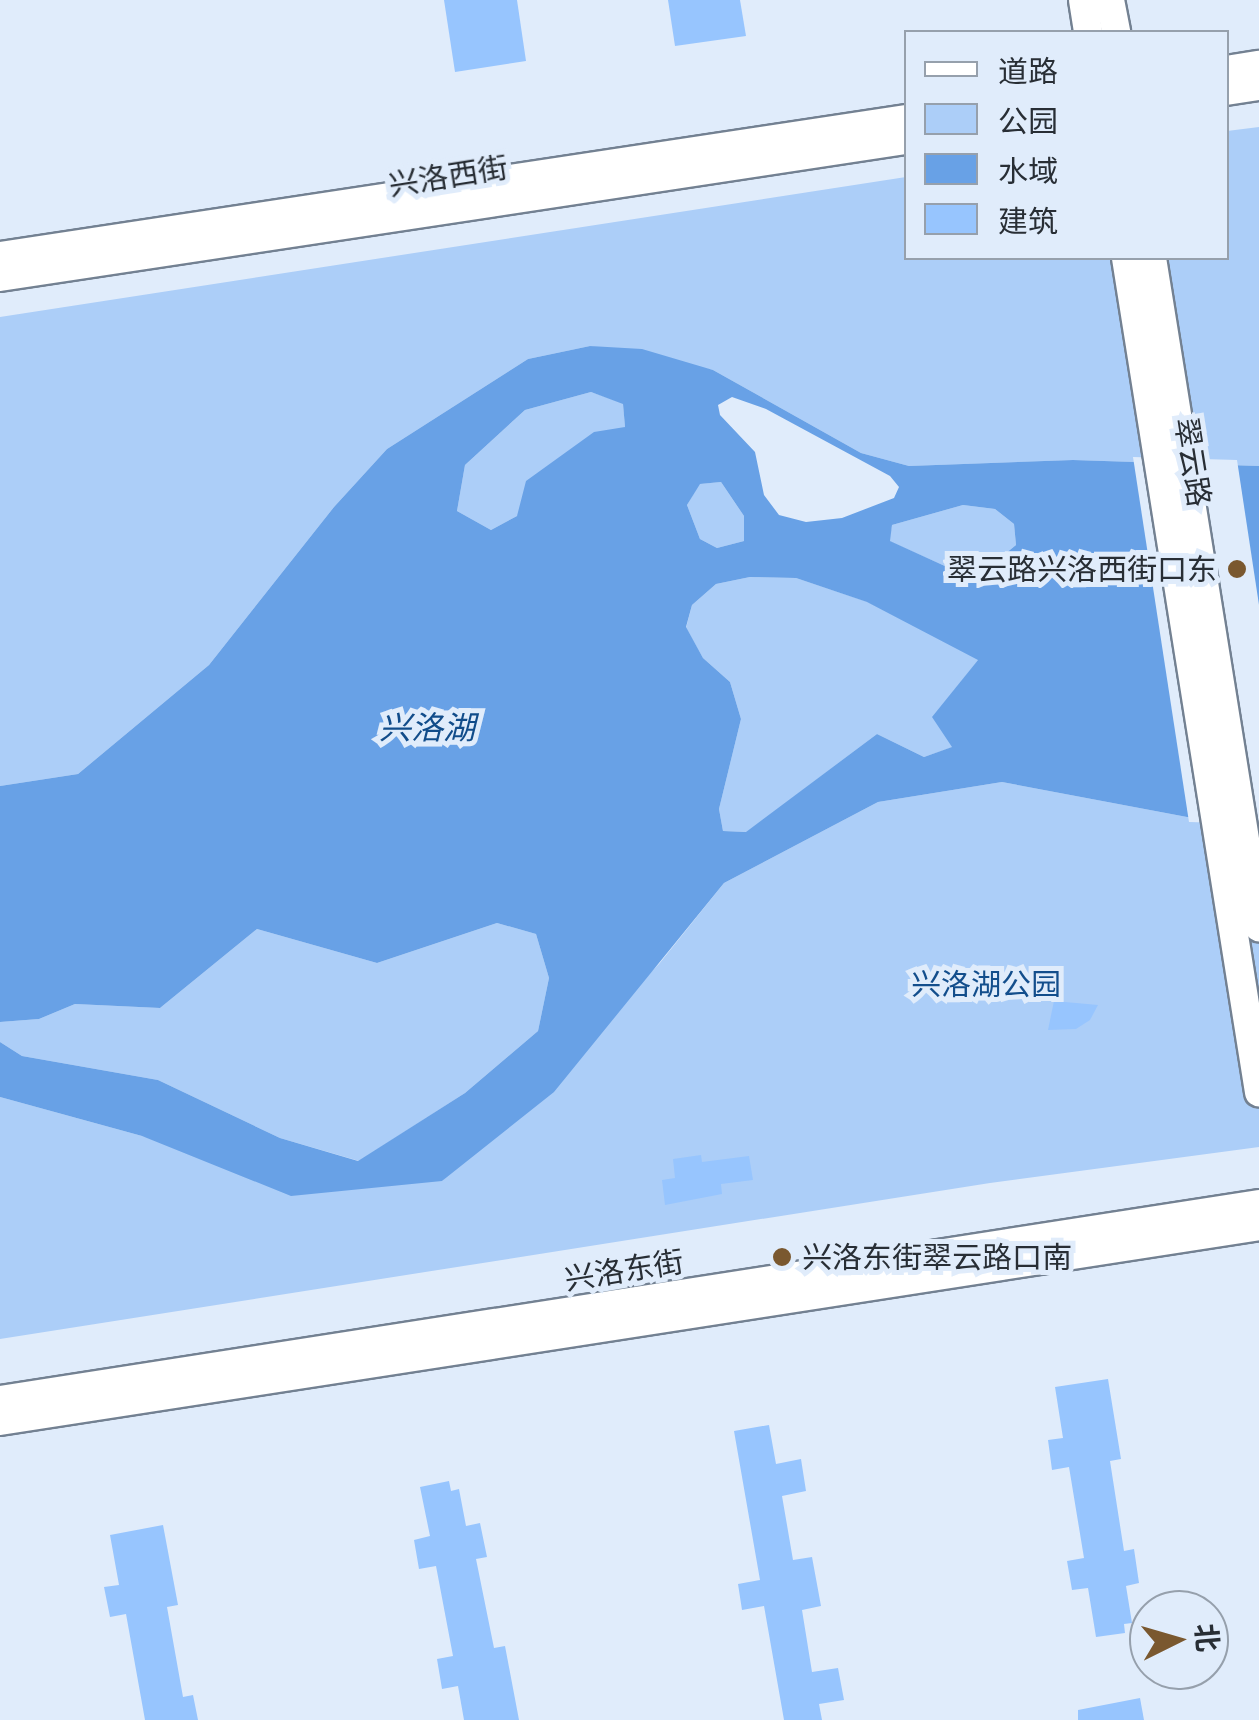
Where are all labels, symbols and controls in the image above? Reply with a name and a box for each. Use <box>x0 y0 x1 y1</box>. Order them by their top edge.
legend <box>904 30 1229 260</box>
text: 道路 <box>998 54 1058 88</box>
text: 公园 <box>998 104 1058 138</box>
street label: 兴洛西街 <box>386 149 510 203</box>
text: 水域 <box>998 154 1058 188</box>
text: 建筑 <box>998 204 1058 238</box>
street label: 翠云路 <box>1168 415 1218 509</box>
place label: 翠云路兴洛西街口东 <box>947 551 1217 587</box>
marker: 翠云路兴洛西街口东 <box>1226 558 1248 580</box>
water label: 兴洛湖 <box>379 709 475 747</box>
park label: 兴洛湖公园 <box>911 966 1061 1002</box>
place label: 兴洛东街翠云路口南 <box>802 1239 1072 1275</box>
street label: 兴洛东街 <box>562 1243 686 1297</box>
marker: 兴洛东街翠云路口南 <box>771 1246 793 1268</box>
north arrow <box>1129 1590 1229 1690</box>
text: 北 <box>1190 1622 1224 1653</box>

